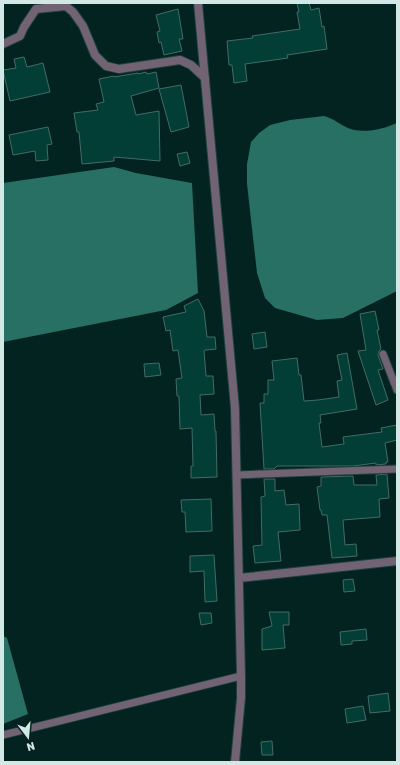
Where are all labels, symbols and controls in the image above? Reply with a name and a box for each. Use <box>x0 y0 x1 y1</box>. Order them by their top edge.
north arrow <box>8 717 48 757</box>
text: N <box>25 739 36 753</box>

